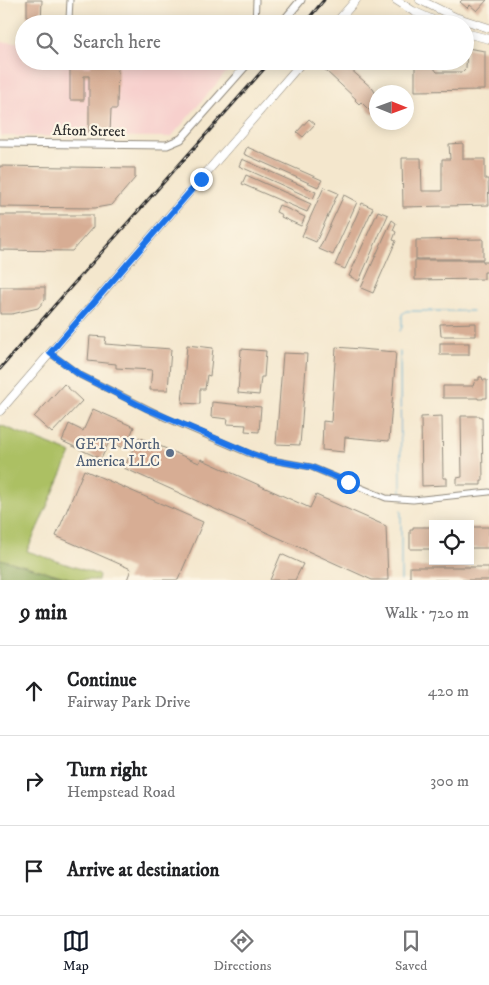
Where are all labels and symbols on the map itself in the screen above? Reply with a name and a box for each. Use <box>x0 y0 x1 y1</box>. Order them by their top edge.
north arrow <box>369 85 414 130</box>
street label: Afton Street <box>52 121 126 141</box>
route end <box>190 168 213 191</box>
place label: GETT North America LLC <box>75 435 160 471</box>
marker: GETT North America LLC <box>164 447 176 459</box>
route start <box>337 471 360 494</box>

